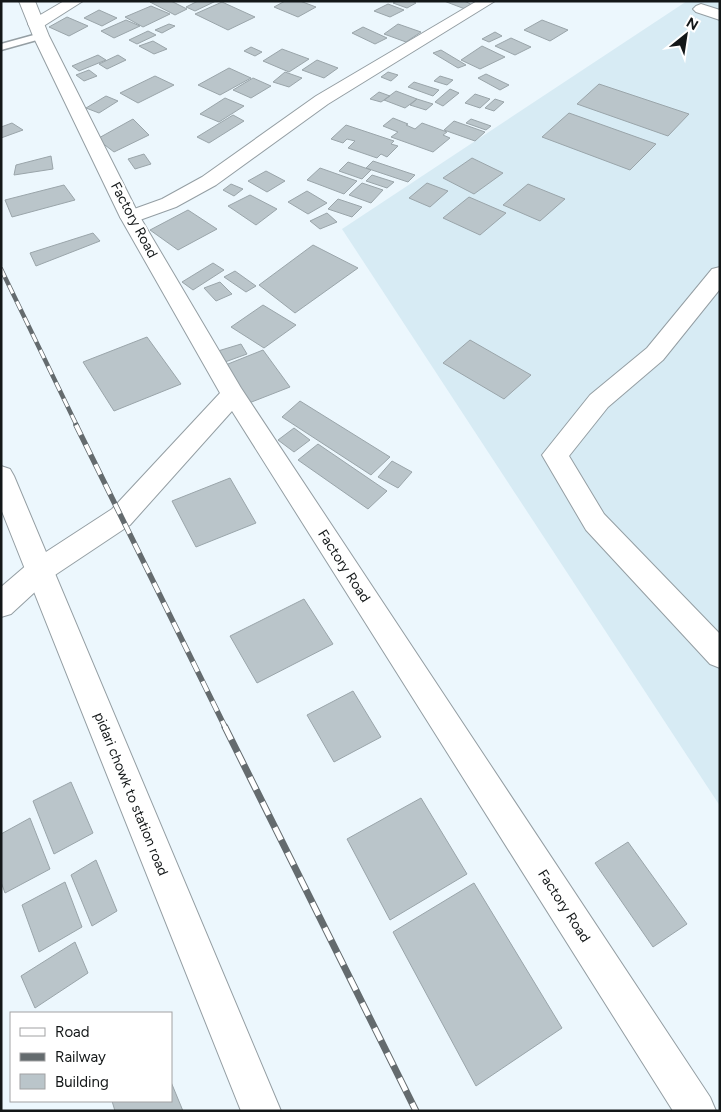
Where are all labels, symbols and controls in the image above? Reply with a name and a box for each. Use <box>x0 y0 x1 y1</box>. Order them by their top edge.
north arrow <box>661 10 711 60</box>
text: N <box>683 14 701 34</box>
street label: Factory Road <box>107 179 161 261</box>
street label: Factory Road <box>314 526 374 606</box>
street label: pidari chowk to station road <box>90 710 172 878</box>
street label: Factory Road <box>534 866 594 946</box>
legend <box>10 1012 172 1102</box>
text: Road <box>55 1023 90 1041</box>
text: Railway <box>55 1048 106 1066</box>
text: Building <box>55 1073 109 1091</box>

